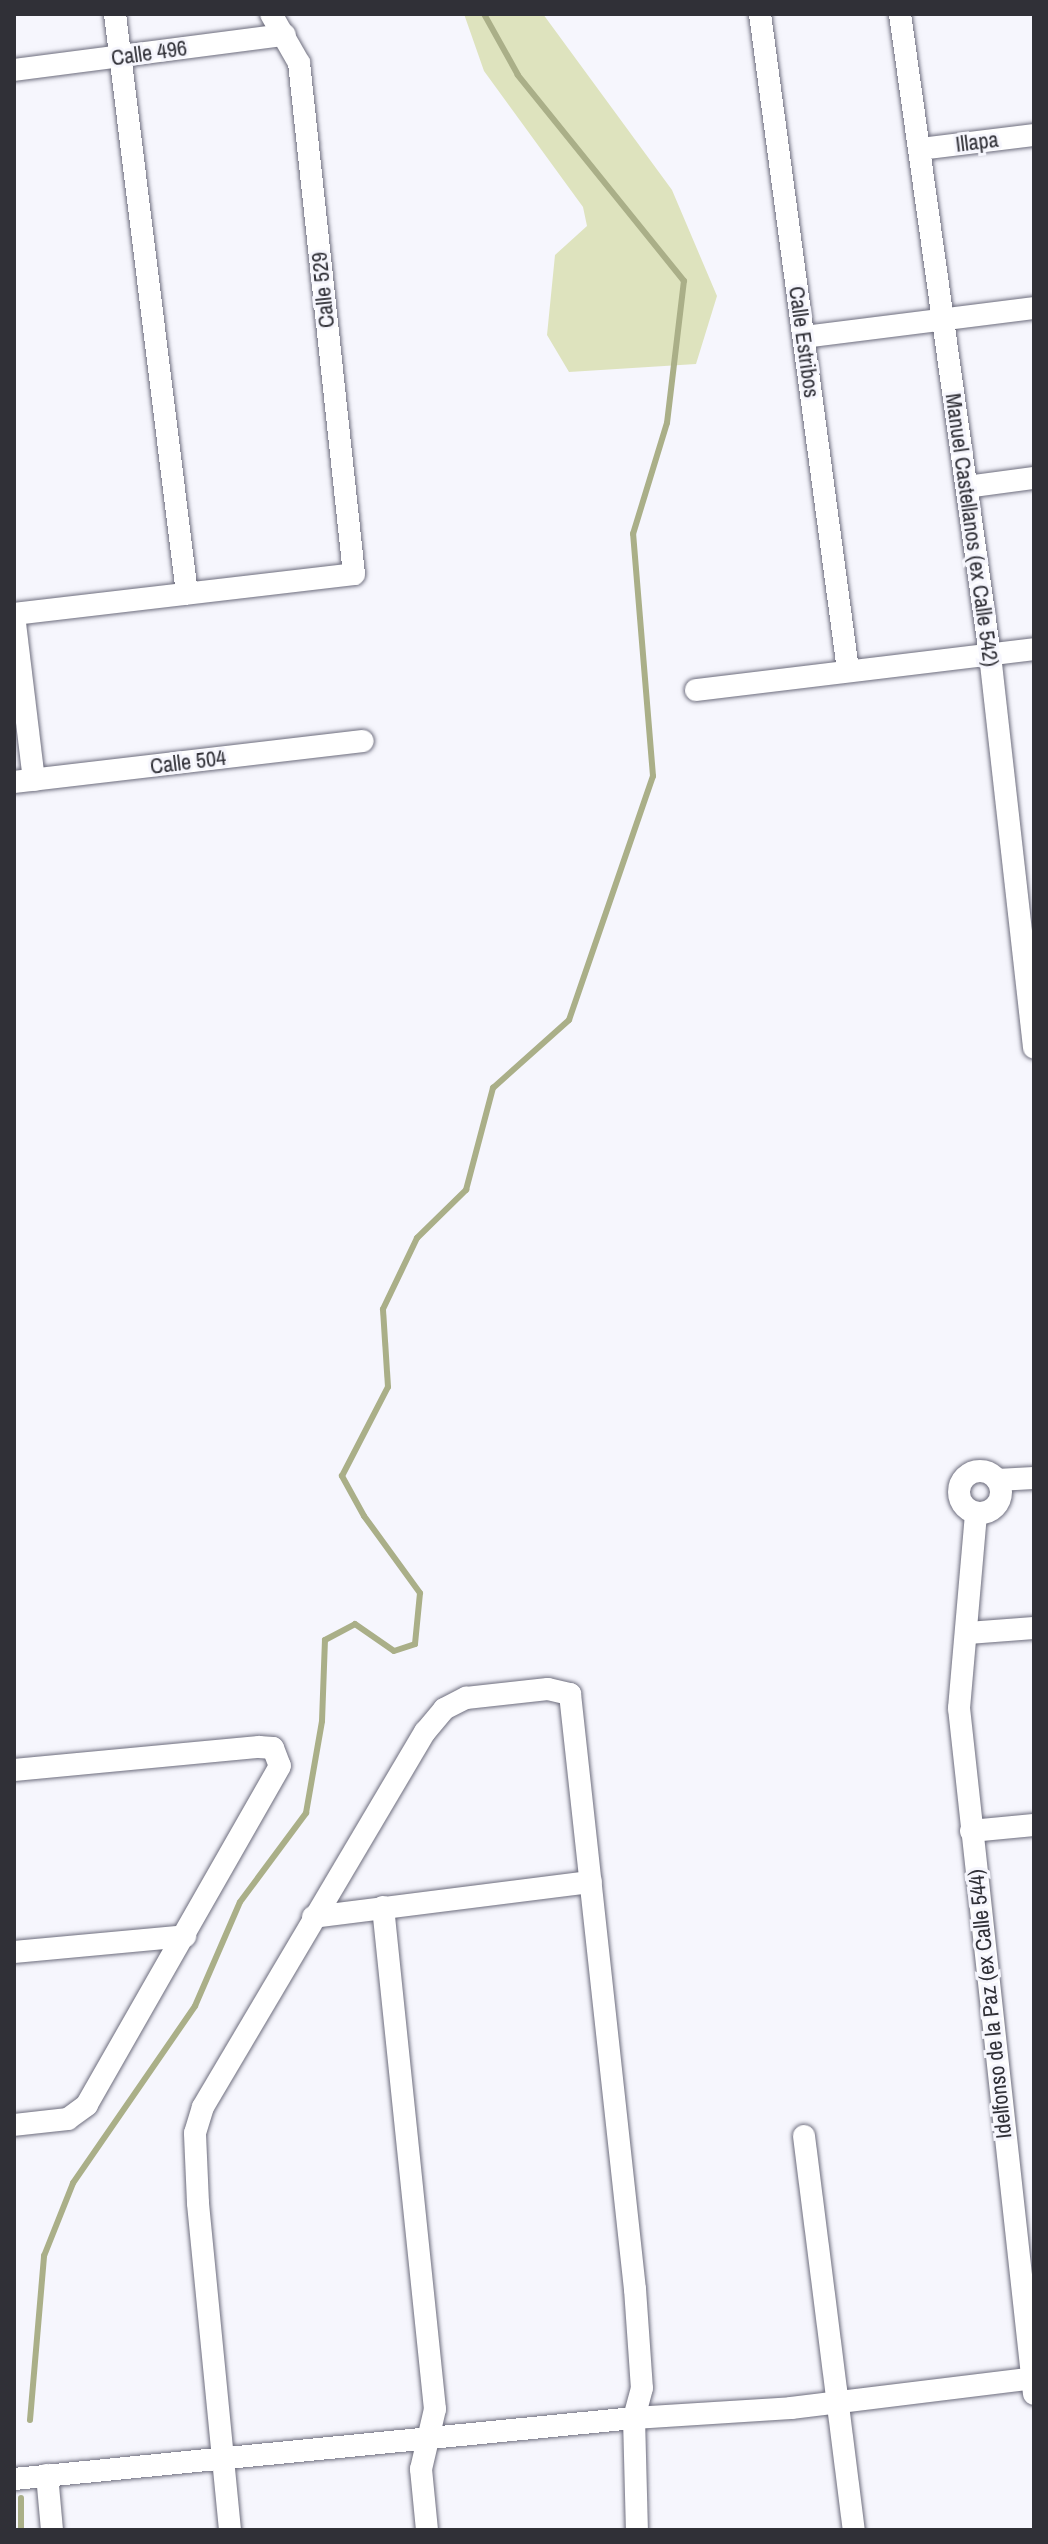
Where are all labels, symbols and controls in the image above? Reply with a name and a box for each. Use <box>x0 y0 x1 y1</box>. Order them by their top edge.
street label: Calle 496 <box>109 35 189 71</box>
street label: Illapa <box>954 126 1000 158</box>
street label: Calle 529 <box>306 251 340 329</box>
street label: Calle Estribos <box>783 285 825 399</box>
street label: Manuel Castellanos (ex Calle 542) <box>940 392 1004 668</box>
street label: Calle 504 <box>149 744 227 780</box>
street label: Idelfonso de la Paz (ex Calle 544) <box>963 1868 1017 2140</box>

